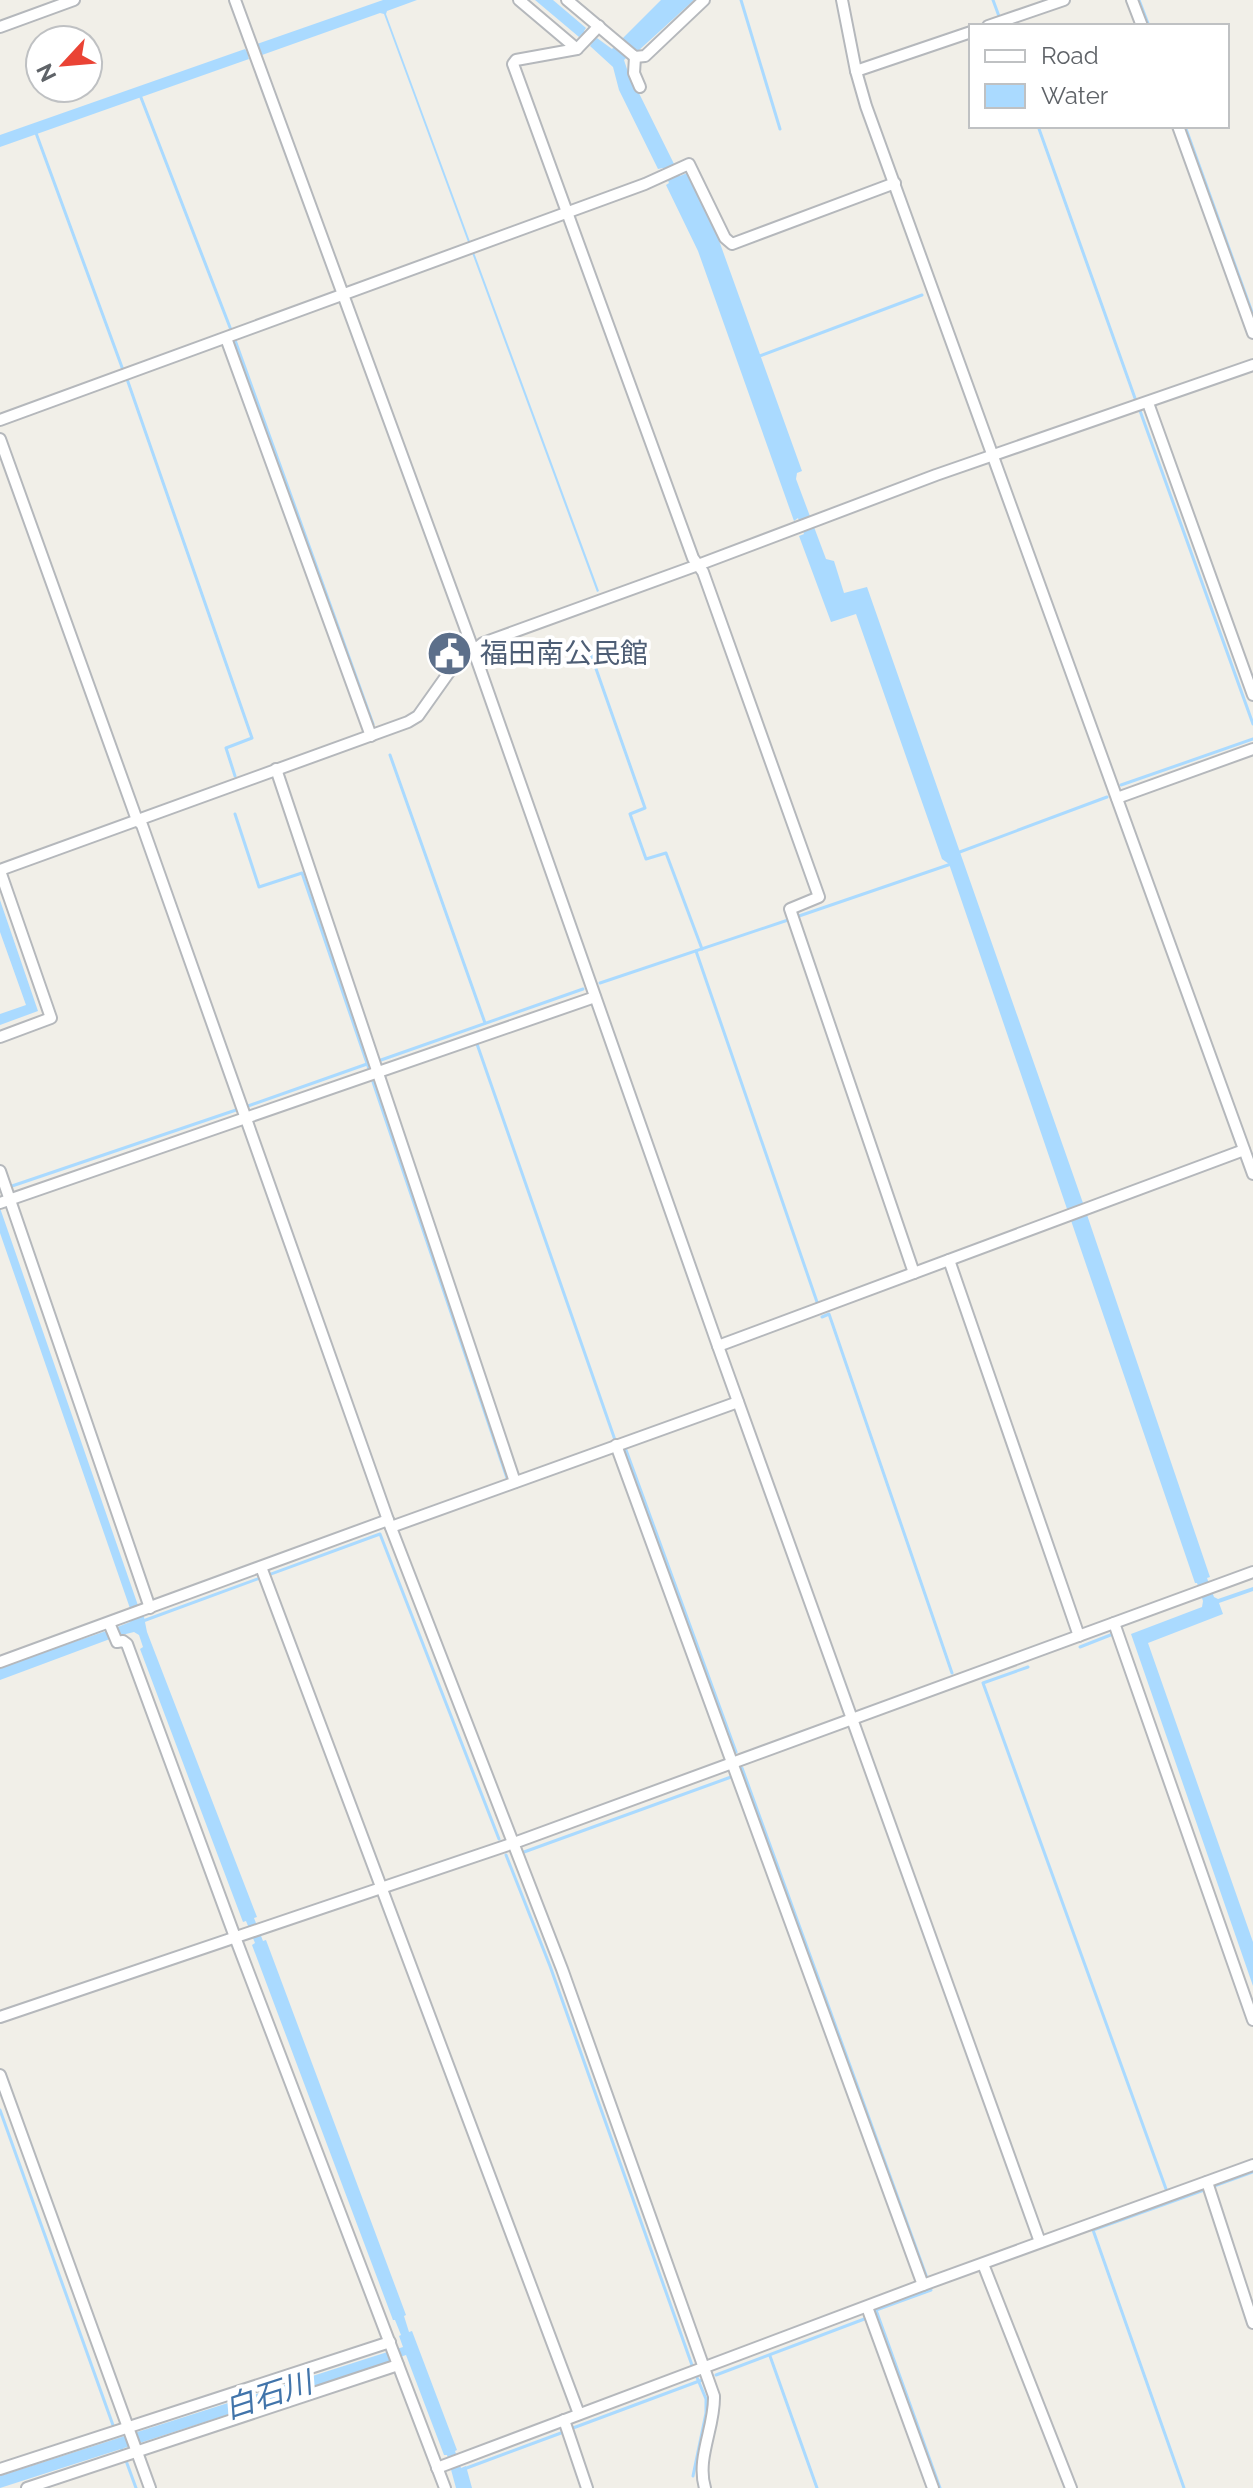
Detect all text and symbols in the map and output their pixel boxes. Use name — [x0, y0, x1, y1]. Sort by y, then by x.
north arrow — [24, 24, 104, 104]
legend — [969, 24, 1229, 128]
text: Road — [1041, 41, 1099, 70]
text: N — [31, 60, 61, 86]
text: Water — [1041, 81, 1109, 110]
public building icon: 福田南公民館 — [425, 629, 473, 677]
place label: 福田南公民館 — [480, 637, 648, 670]
water label: 白石川 — [220, 2364, 319, 2426]

